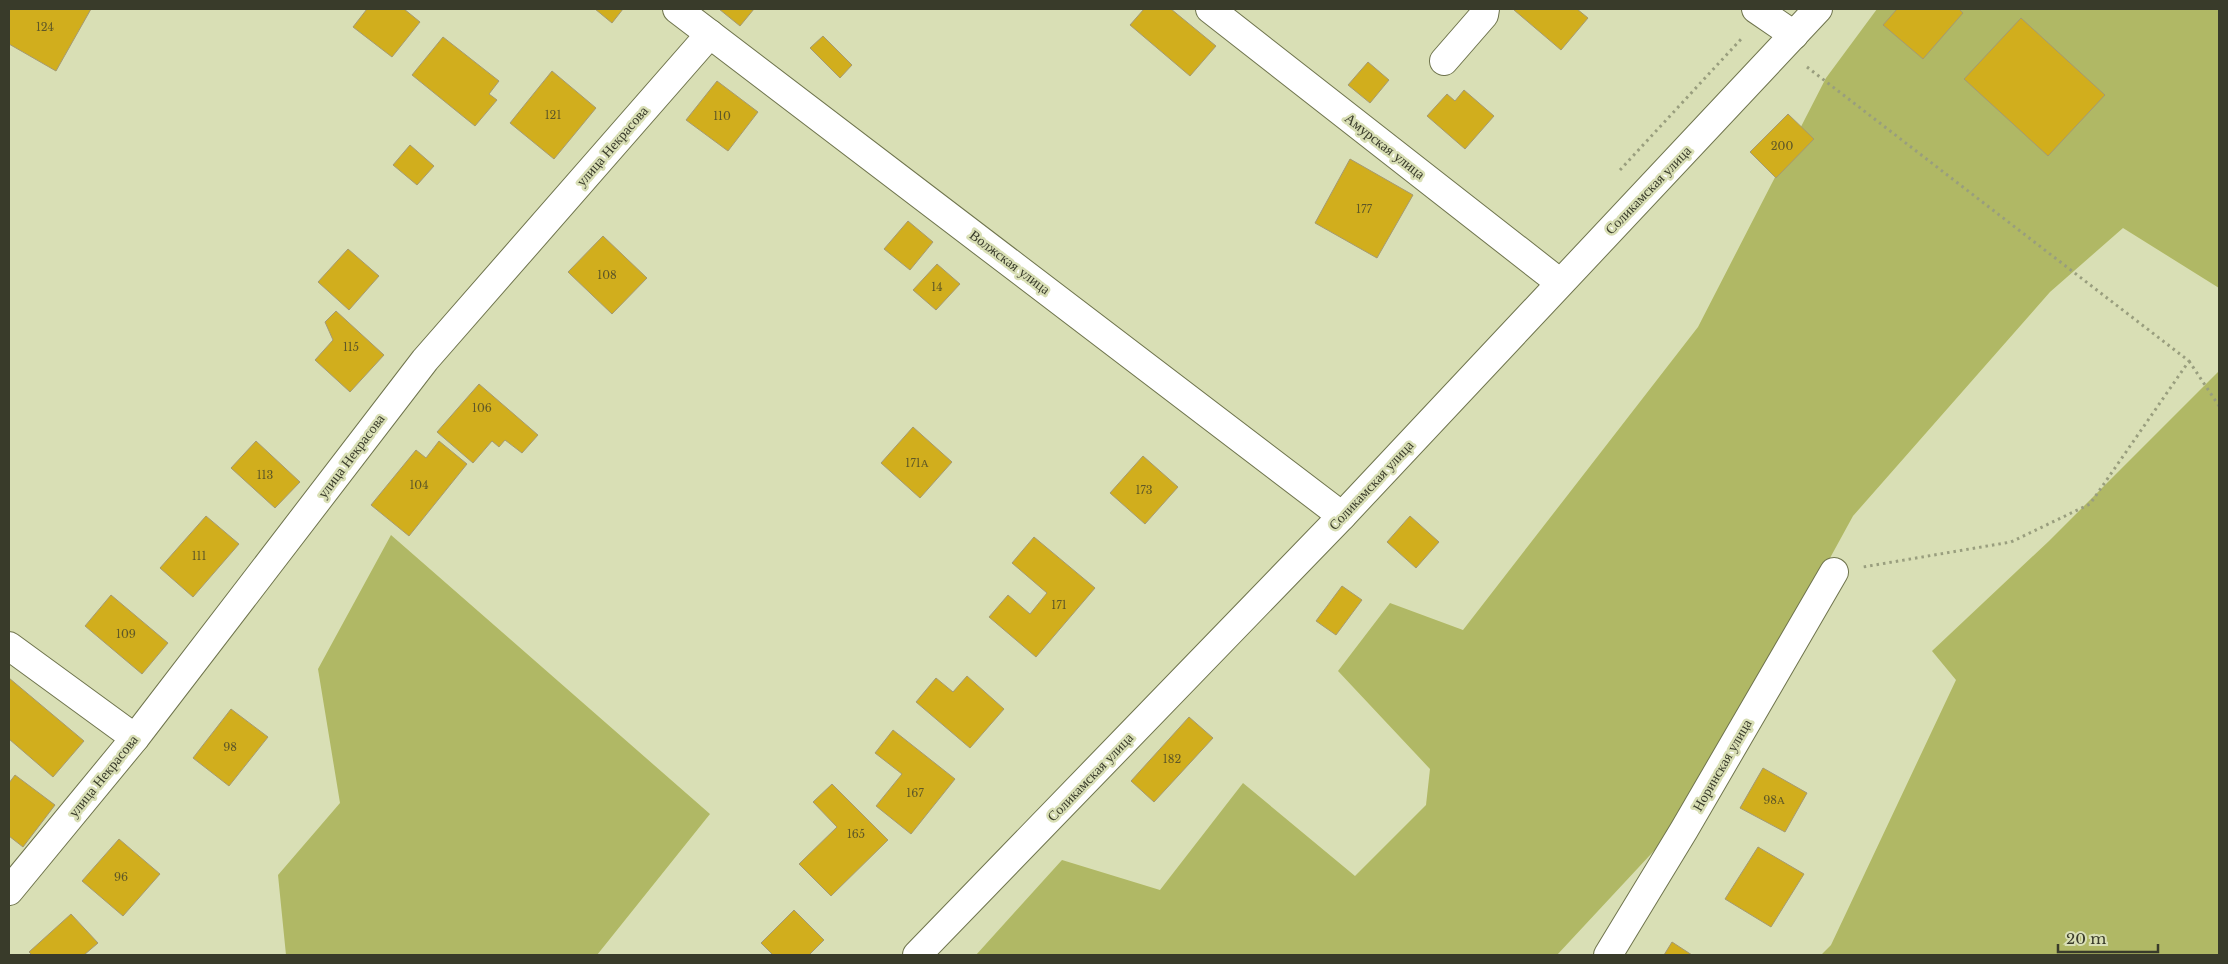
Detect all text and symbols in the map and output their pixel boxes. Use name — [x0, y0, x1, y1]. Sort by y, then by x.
house number: 124 — [36, 20, 54, 34]
street label: улица Некрасова — [572, 101, 652, 190]
house number: 121 — [545, 108, 561, 122]
house number: 110 — [713, 109, 731, 123]
street label: Амурская улица — [1341, 109, 1429, 183]
house number: 200 — [1771, 139, 1793, 153]
street label: Соликамская улица — [1601, 141, 1695, 238]
house number: 177 — [1356, 202, 1372, 216]
street label: Волжская улица — [966, 226, 1055, 299]
house number: 108 — [597, 268, 617, 282]
house number: 14 — [931, 280, 943, 294]
house number: 115 — [343, 340, 359, 354]
house number: 106 — [472, 401, 492, 415]
street label: улица Некрасова — [313, 410, 389, 502]
street label: Соликамская улица — [1325, 436, 1418, 534]
house number: 171А — [905, 456, 929, 470]
house number: 113 — [257, 468, 274, 482]
house number: 104 — [409, 478, 429, 492]
house number: 173 — [1135, 483, 1153, 497]
house number: 111 — [192, 549, 206, 563]
house number: 171 — [1051, 598, 1067, 612]
house number: 109 — [116, 627, 136, 641]
street label: Норинская улица — [1688, 715, 1756, 814]
street label: Соликамская улица — [1043, 728, 1137, 825]
street label: улица Некрасова — [64, 731, 142, 821]
house number: 98 — [223, 740, 237, 754]
house number: 182 — [1163, 752, 1181, 766]
house number: 167 — [906, 786, 924, 800]
house number: 98А — [1763, 793, 1785, 807]
house number: 165 — [847, 827, 865, 841]
house number: 96 — [114, 870, 128, 884]
scale bar — [2058, 922, 2158, 954]
text: 20 m — [2066, 929, 2106, 948]

